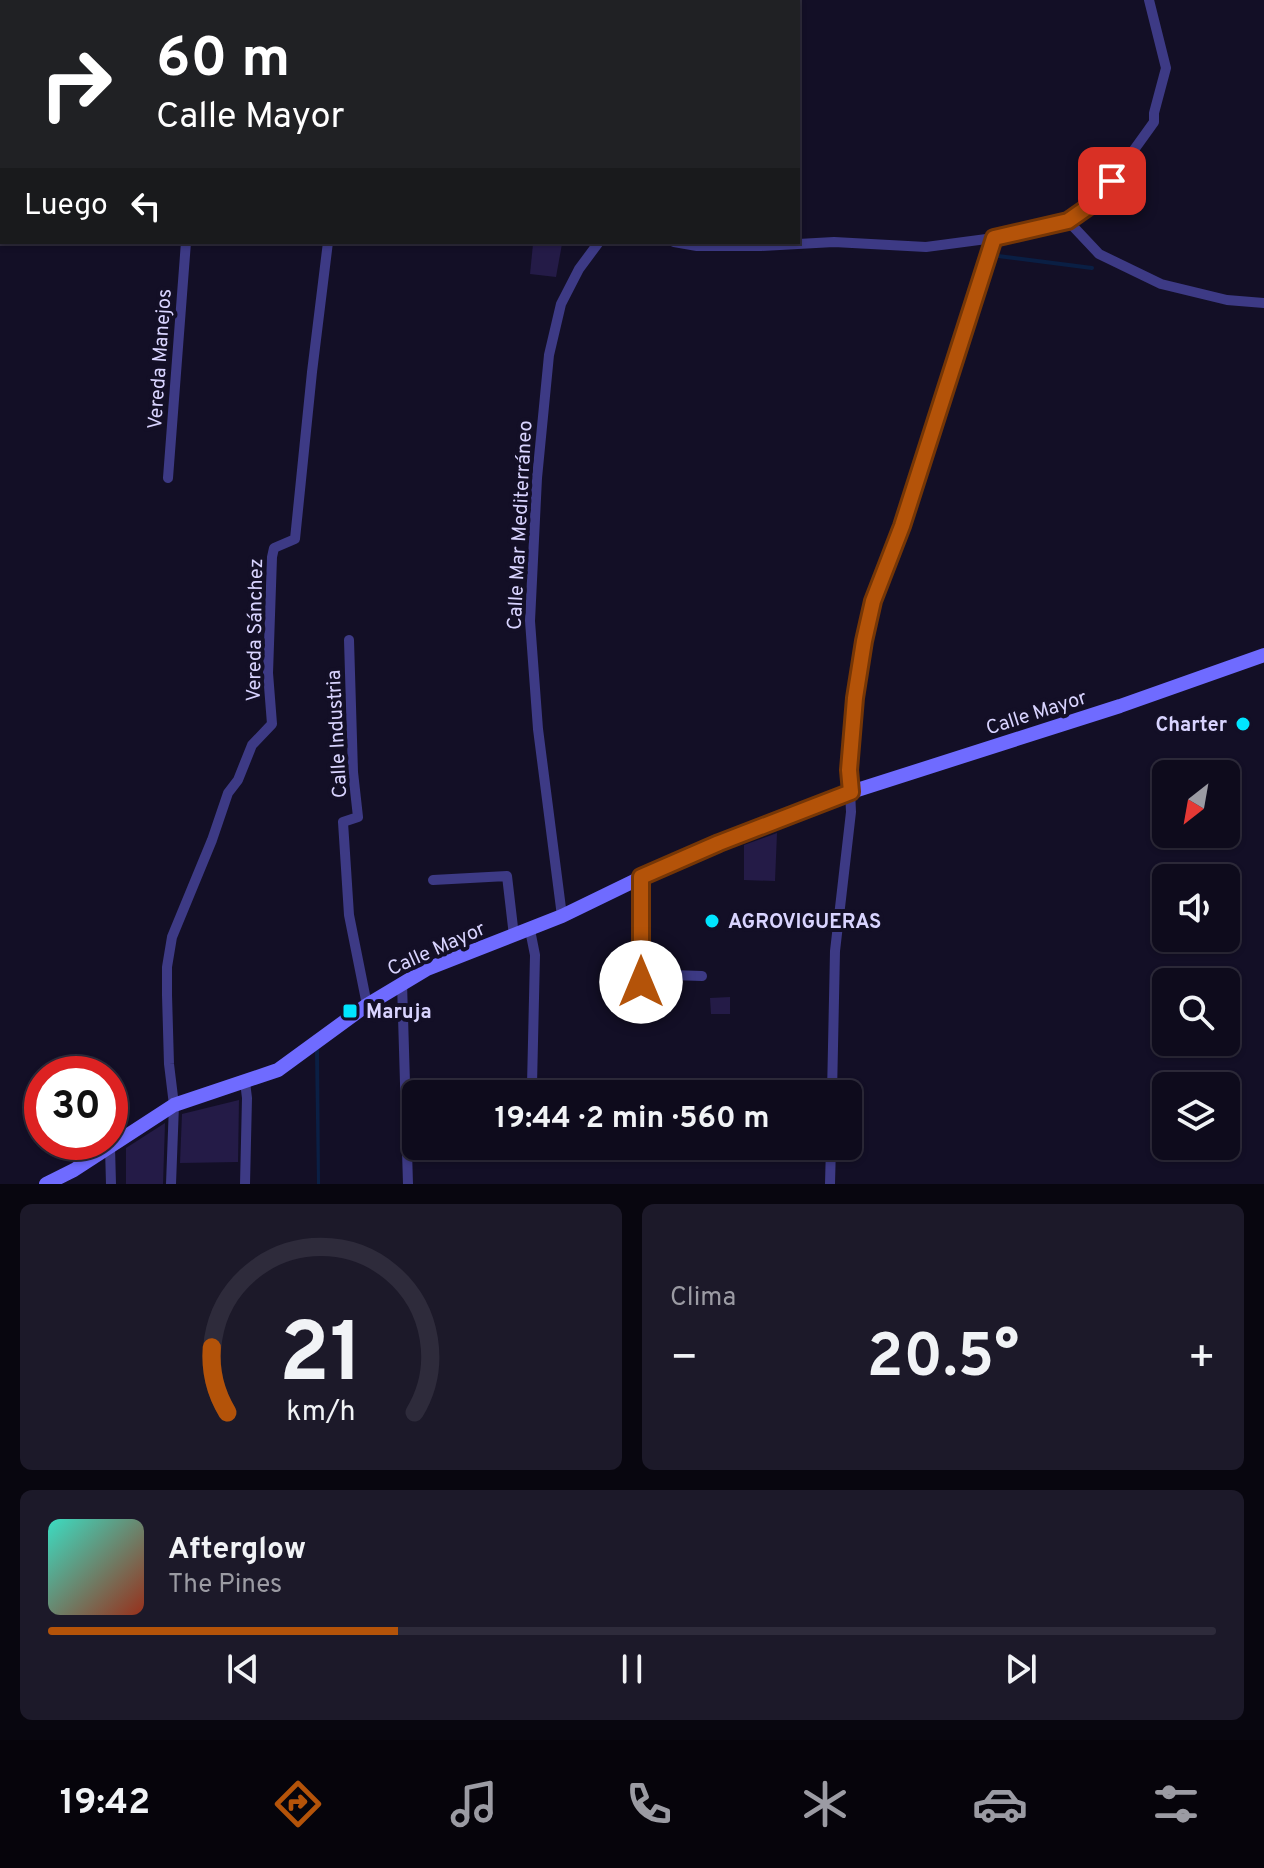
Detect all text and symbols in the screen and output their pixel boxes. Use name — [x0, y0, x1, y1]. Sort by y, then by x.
text: 60 m — [156, 26, 290, 96]
icon: right — [24, 32, 128, 136]
text: Calle Mayor — [156, 95, 344, 141]
pin — [1078, 147, 1146, 215]
icon: arrive — [1090, 159, 1134, 203]
icon: left — [124, 184, 168, 228]
text: Luego — [24, 188, 108, 225]
street label: Vereda Manejos — [143, 288, 179, 430]
street label: Calle Mar Mediterráneo — [503, 420, 539, 631]
street label: Vereda Sánchez — [242, 558, 270, 702]
street label: Calle Industria — [322, 669, 354, 799]
street label: Calle Mayor — [983, 685, 1091, 742]
place label: Charter — [1155, 713, 1228, 739]
marker: Charter — [1234, 715, 1252, 733]
north arrow — [1152, 760, 1240, 848]
map controls — [1152, 760, 1240, 1160]
button: sound — [1152, 864, 1240, 952]
place label: AGROVIGUERAS — [728, 910, 881, 936]
marker: AGROVIGUERAS — [703, 912, 721, 930]
street label: Calle Mayor — [384, 917, 490, 983]
position arrow — [599, 940, 683, 1024]
button: search — [1152, 968, 1240, 1056]
place label: Maruja — [366, 1000, 432, 1026]
marker: Maruja — [341, 1002, 359, 1020]
speed limit sign: 30 — [24, 1056, 128, 1160]
button: layers — [1152, 1072, 1240, 1160]
text: 19:44 · 2 min · 560 m — [495, 1101, 769, 1138]
text: Clima — [670, 1282, 736, 1315]
text: 21 — [279, 1306, 363, 1411]
text: 20.5° — [867, 1322, 1019, 1398]
text: − — [670, 1332, 698, 1388]
text: + — [1188, 1332, 1216, 1388]
text: km/h — [286, 1395, 356, 1431]
text: Afterglow — [168, 1532, 306, 1569]
text: The Pines — [168, 1569, 282, 1602]
icon: previous — [221, 1647, 265, 1691]
icon: pause — [610, 1647, 654, 1691]
icon: next — [999, 1647, 1043, 1691]
icon: directions — [270, 1776, 326, 1832]
icon: music — [446, 1776, 502, 1832]
icon: phone — [621, 1776, 677, 1832]
icon: climate — [797, 1776, 853, 1832]
icon: car — [972, 1776, 1028, 1832]
icon: filters — [1148, 1776, 1204, 1832]
text: 19:42 — [60, 1781, 150, 1827]

